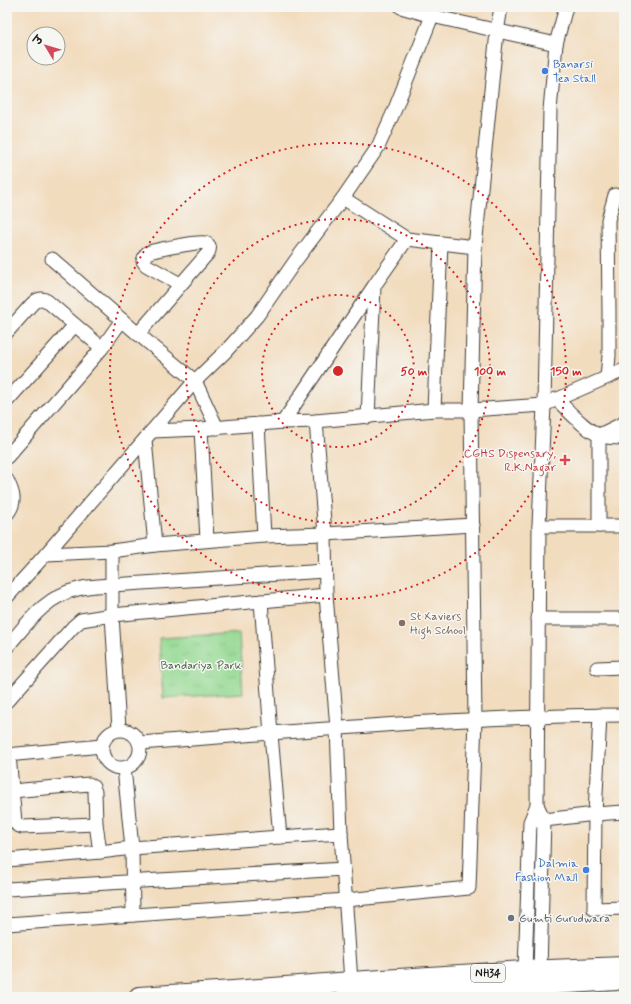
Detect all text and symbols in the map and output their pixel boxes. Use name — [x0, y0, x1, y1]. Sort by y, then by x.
north arrow — [26, 26, 66, 66]
text: उ — [31, 32, 48, 48]
place label: Banarsi Tea Stall — [553, 57, 596, 87]
marker: Banarsi Tea Stall — [540, 66, 550, 76]
centre of rings — [331, 364, 345, 378]
text: 50 m — [401, 364, 428, 380]
text: 100 m — [474, 364, 507, 380]
text: 150 m — [550, 364, 582, 380]
place label: CGHS Dispensary, R.K.Nagar — [464, 446, 556, 477]
marker: CGHS Dispensary, R.K.Nagar — [559, 454, 571, 466]
place label: St Xaviers High School — [410, 609, 466, 640]
marker: St Xaviers High School — [397, 618, 407, 628]
park label: Bandariya Park — [160, 658, 242, 674]
place label: Dalmia Fashion Mall — [515, 856, 579, 886]
marker: Dalmia Fashion Mall — [581, 865, 591, 875]
place label: Gumti Gurudwara — [519, 911, 610, 927]
marker: Gumti Gurudwara — [506, 913, 516, 923]
road number: NH34 — [471, 964, 505, 982]

